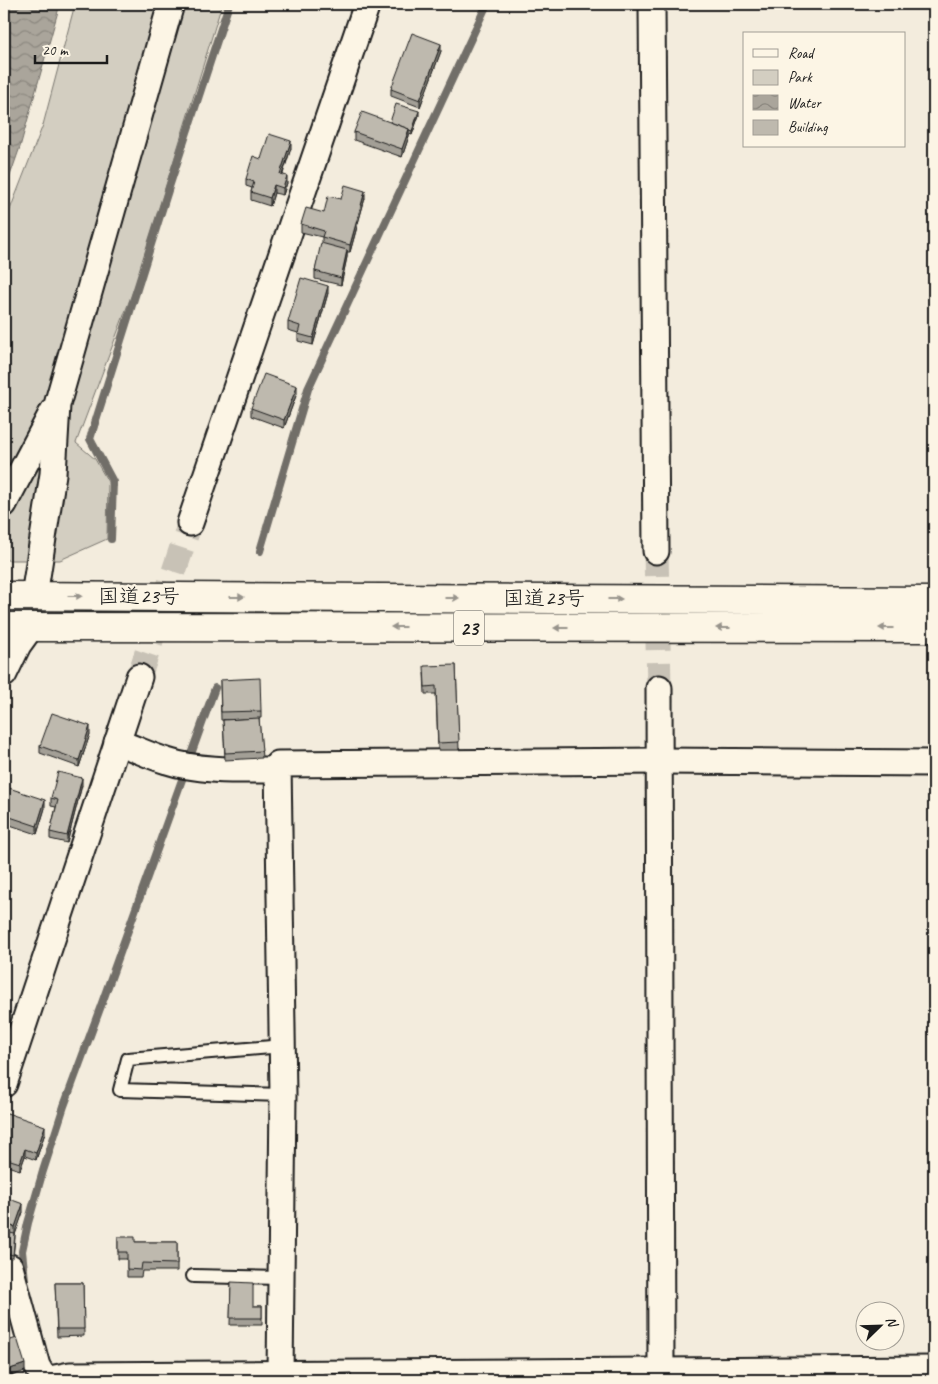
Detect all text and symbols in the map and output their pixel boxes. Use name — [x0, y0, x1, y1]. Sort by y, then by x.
scale bar — [35, 32, 108, 64]
legend — [743, 32, 906, 148]
text: 20 m — [42, 41, 69, 60]
text: Road — [788, 44, 815, 63]
text: Park — [788, 68, 813, 87]
text: Water — [788, 94, 822, 113]
text: Building — [788, 118, 828, 137]
street label: 国道23号 — [98, 583, 180, 609]
street label: 国道23号 — [503, 585, 585, 611]
one-way arrow — [67, 592, 83, 600]
one-way arrow — [230, 593, 246, 601]
one-way arrow — [445, 594, 461, 602]
one-way arrow — [607, 595, 623, 603]
road number: 23 — [454, 610, 484, 646]
one-way arrow — [390, 623, 406, 631]
one-way arrow — [552, 624, 568, 632]
one-way arrow — [715, 624, 731, 632]
one-way arrow — [877, 624, 893, 632]
north arrow — [856, 1302, 906, 1352]
text: N — [882, 1314, 902, 1331]

